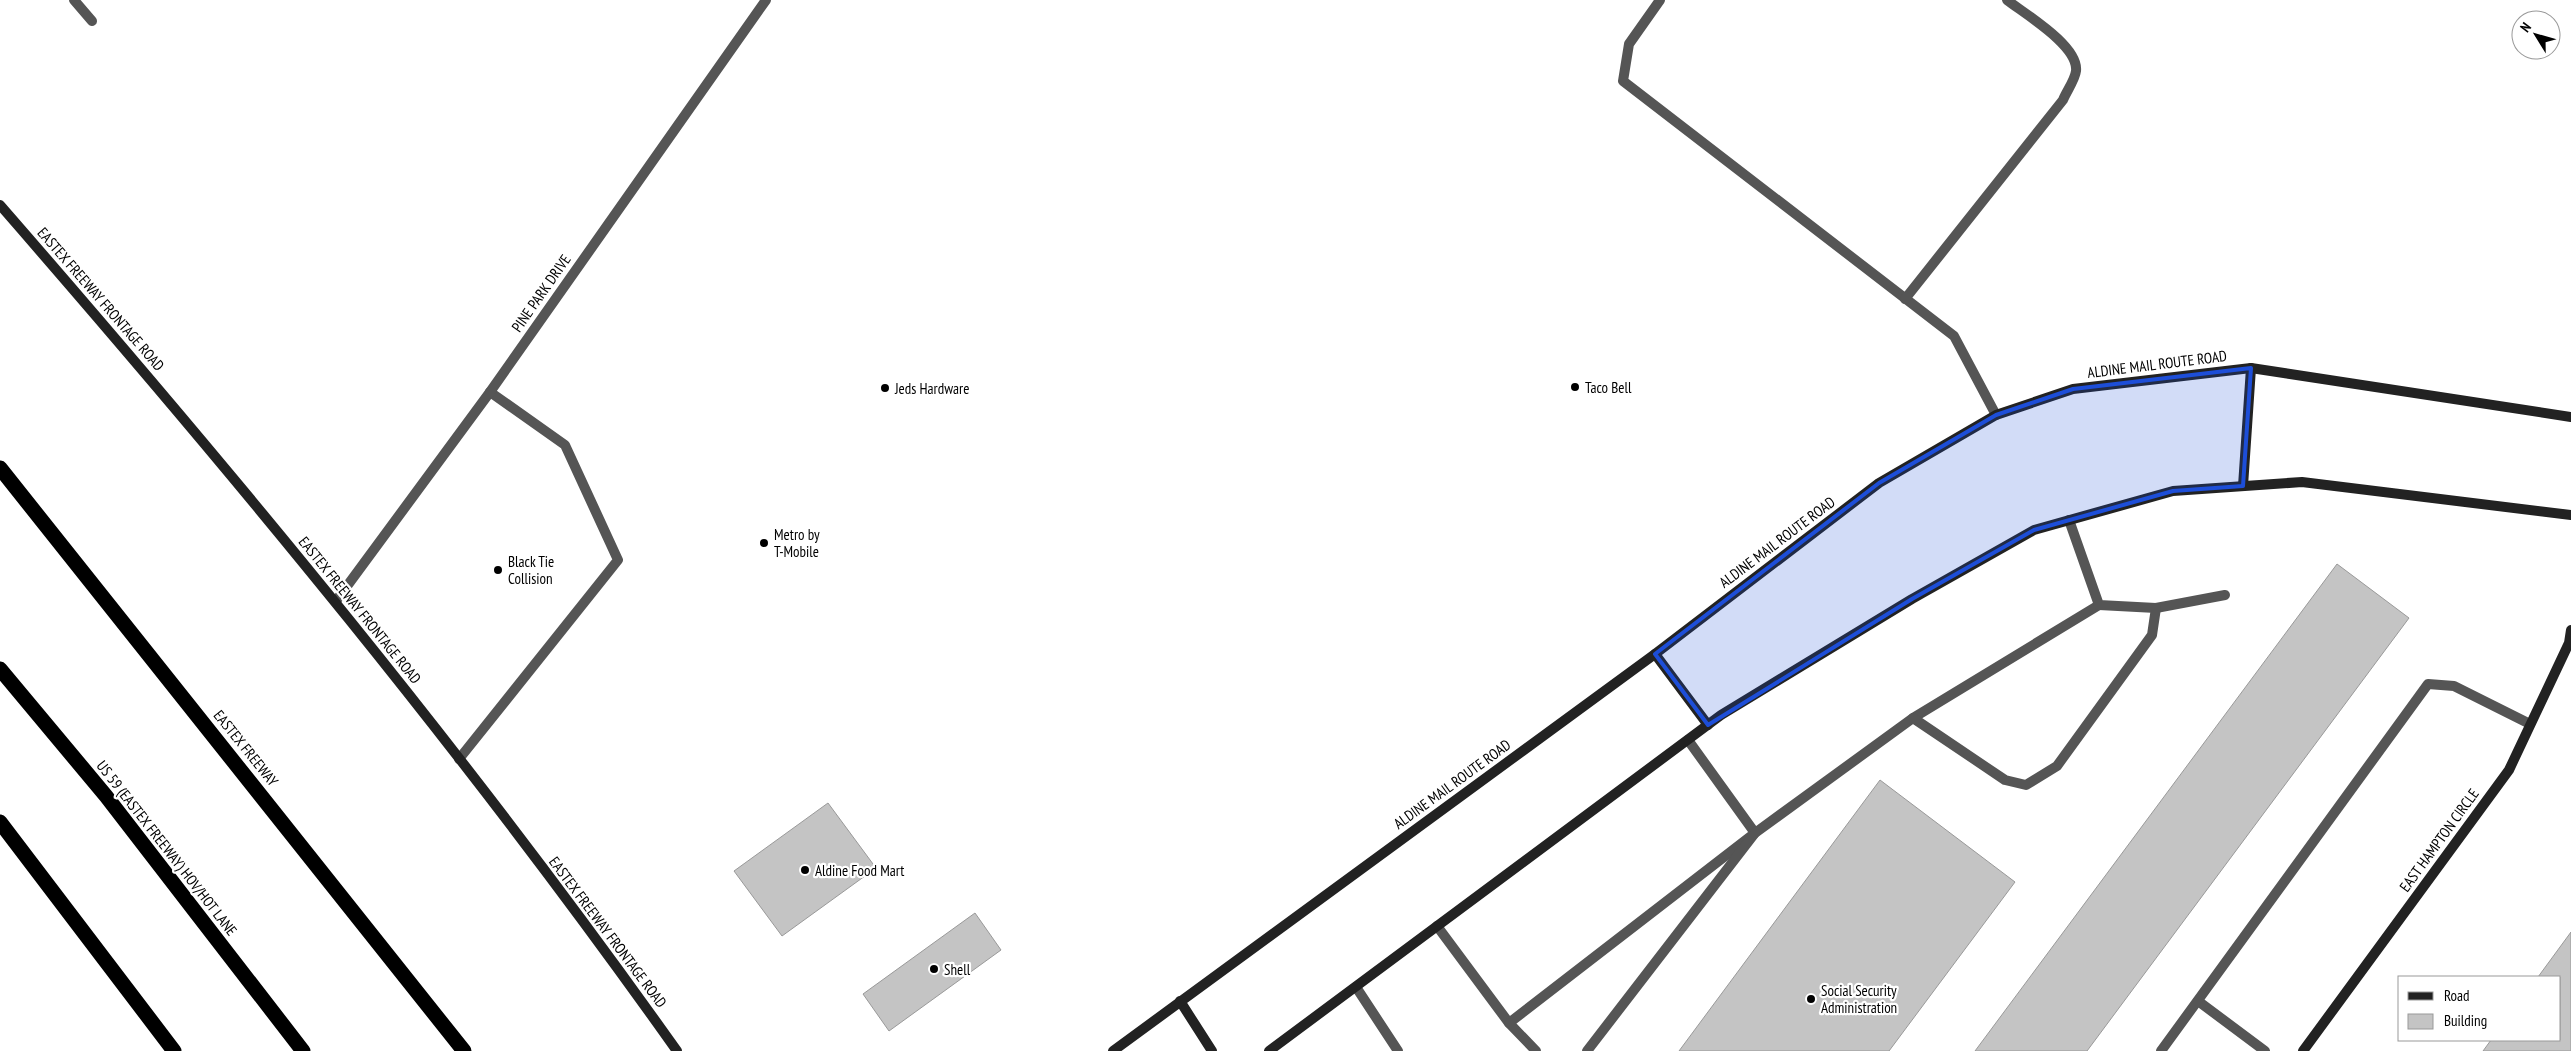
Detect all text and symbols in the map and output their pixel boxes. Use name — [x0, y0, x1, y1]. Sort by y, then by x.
north arrow — [2511, 10, 2561, 60]
text: N — [2516, 19, 2535, 36]
street label: EASTEX FREEWAY FRONTAGE ROAD — [33, 223, 169, 375]
street label: PINE PARK DRIVE — [507, 251, 575, 335]
street label: ALDINE MAIL ROUTE ROAD — [2086, 346, 2228, 382]
place label: Taco Bell — [1585, 378, 1632, 397]
place label: Jeds Hardware — [894, 379, 969, 398]
marker: Taco Bell — [1569, 381, 1581, 393]
marker: Jeds Hardware — [879, 382, 891, 394]
street label: ALDINE MAIL ROUTE ROAD — [1715, 492, 1839, 592]
place label: Metro by T-Mobile — [774, 525, 820, 561]
street label: EASTEX FREEWAY FRONTAGE ROAD — [295, 533, 425, 688]
marker: Metro by T-Mobile — [758, 537, 770, 549]
place label: Black Tie Collision — [508, 552, 554, 588]
marker: Black Tie Collision — [492, 564, 504, 576]
street label: EASTEX FREEWAY — [210, 706, 283, 790]
street label: ALDINE MAIL ROUTE ROAD — [1390, 735, 1514, 833]
street label: US 59 (EASTEX FREEWAY) HOV/HOT LANE — [93, 757, 241, 939]
street label: EAST HAMPTON CIRCLE — [2395, 785, 2483, 895]
street label: EASTEX FREEWAY FRONTAGE ROAD — [545, 853, 671, 1011]
place label: Aldine Food Mart — [815, 861, 904, 880]
marker: Aldine Food Mart — [799, 864, 811, 876]
place label: Shell — [944, 960, 971, 979]
marker: Shell — [928, 963, 940, 975]
legend — [2398, 976, 2561, 1041]
place label: Social Security Administration — [1821, 981, 1897, 1017]
text: Road — [2444, 986, 2470, 1005]
marker: Social Security Administration — [1805, 993, 1817, 1005]
text: Building — [2444, 1011, 2487, 1030]

